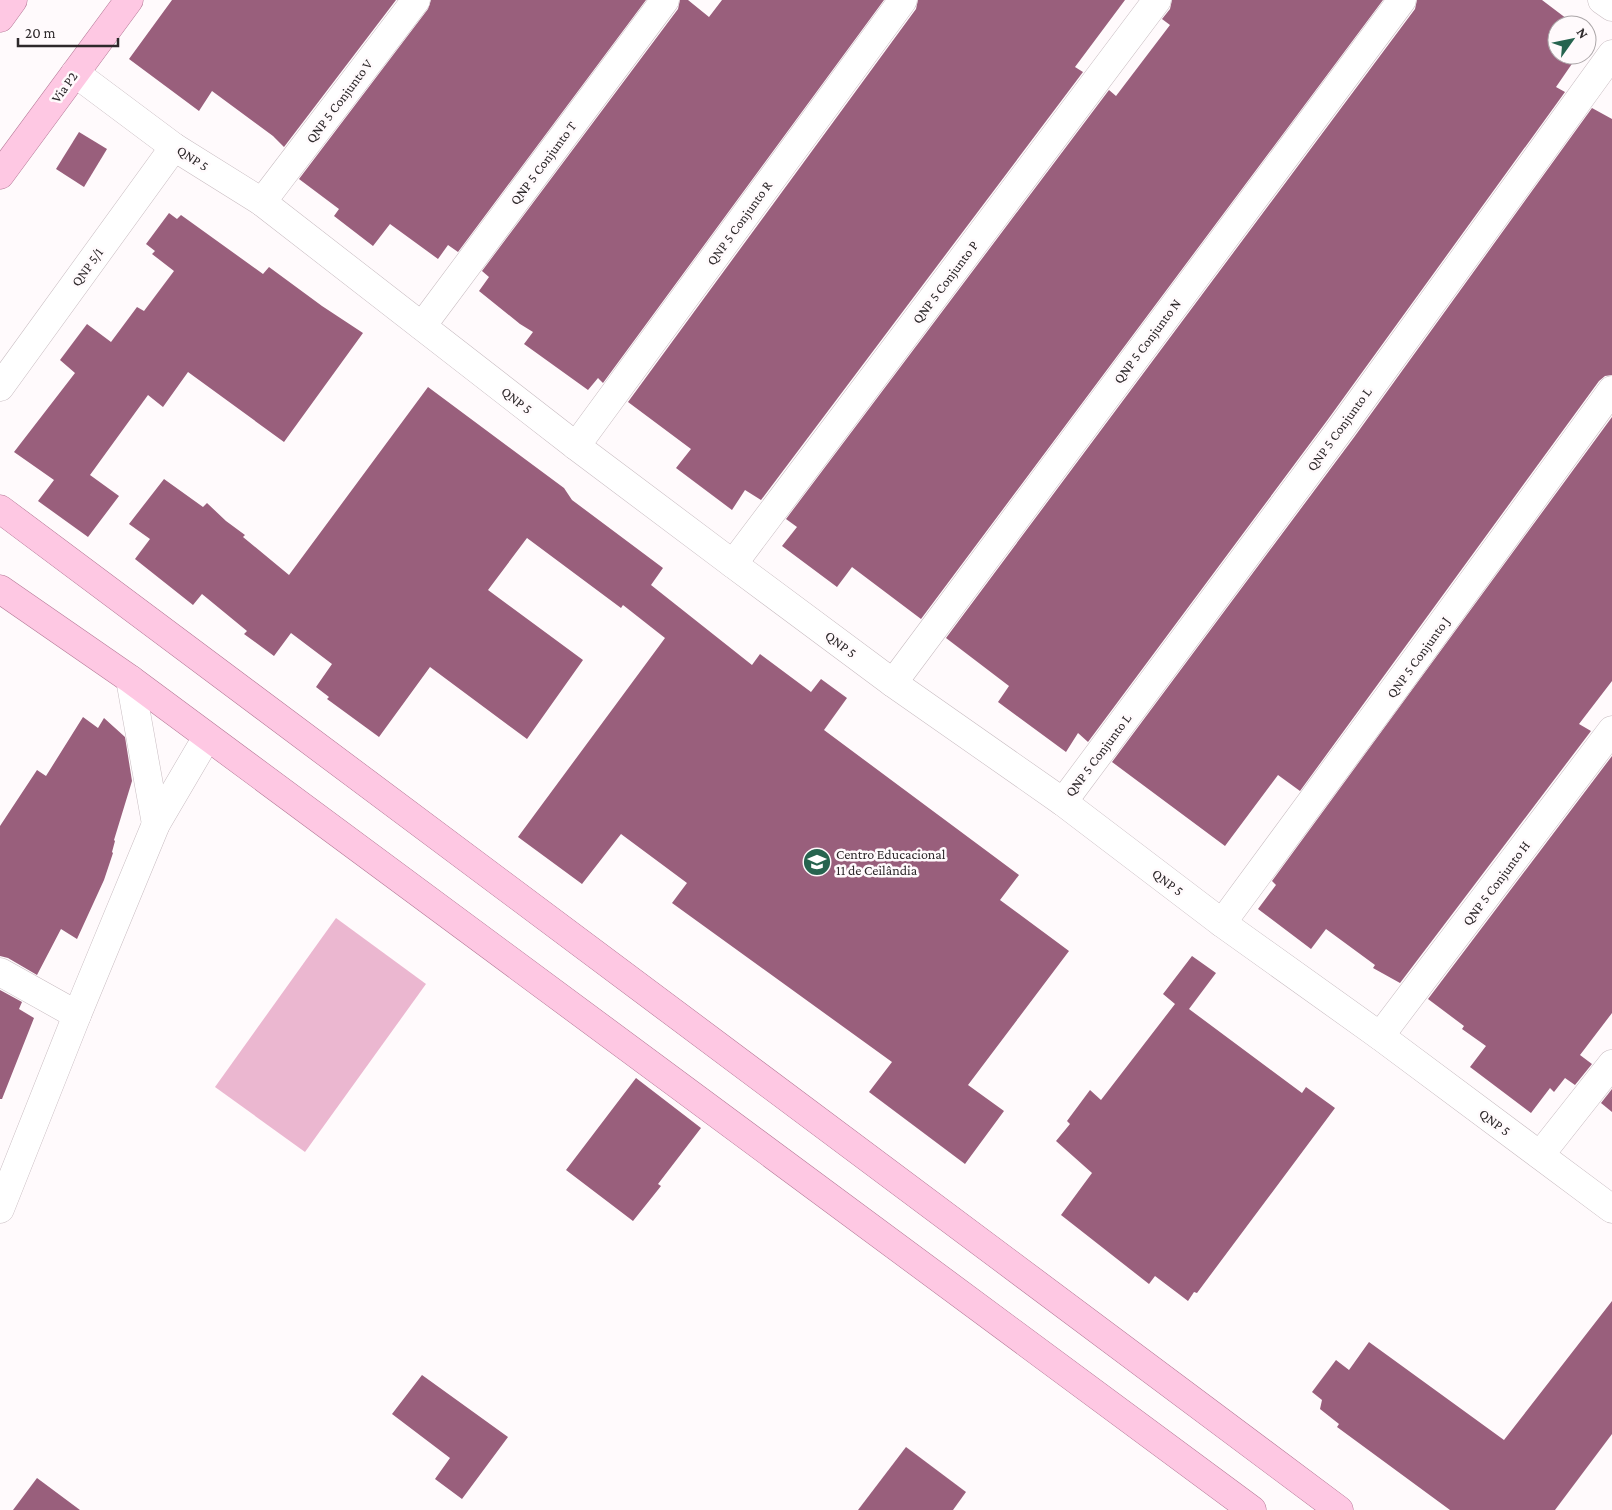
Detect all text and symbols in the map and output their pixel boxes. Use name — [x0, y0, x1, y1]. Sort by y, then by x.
scale bar — [18, 15, 118, 47]
north arrow — [1547, 15, 1597, 65]
text: 20 m — [25, 25, 56, 41]
text: N — [1574, 25, 1592, 42]
street label: QNP 5 Conjunto V — [302, 56, 376, 147]
street label: Via P2 — [47, 68, 81, 106]
street label: QNP 5 Conjunto T — [506, 118, 581, 208]
street label: QNP 5 — [174, 142, 212, 174]
street label: QNP 5 Conjunto R — [703, 177, 776, 269]
street label: QNP 5 Conjunto P — [909, 237, 982, 327]
street label: QNP 5/1 — [68, 244, 106, 289]
street label: QNP 5 Conjunto N — [1110, 296, 1185, 387]
street label: QNP 5 — [498, 383, 536, 417]
street label: QNP 5 Conjunto L — [1303, 384, 1376, 475]
street label: QNP 5 Conjunto J — [1383, 613, 1454, 701]
street label: QNP 5 — [822, 627, 860, 661]
street label: QNP 5 Conjunto L — [1062, 710, 1135, 800]
street label: QNP 5 Conjunto H — [1459, 838, 1534, 929]
place label: Centro Educacional 11 de Ceilândia — [836, 846, 946, 878]
school or university icon: Centro Educacional 11 de Ceilândia — [802, 847, 832, 877]
street label: QNP 5 — [1149, 865, 1187, 899]
street label: QNP 5 — [1476, 1105, 1514, 1139]

